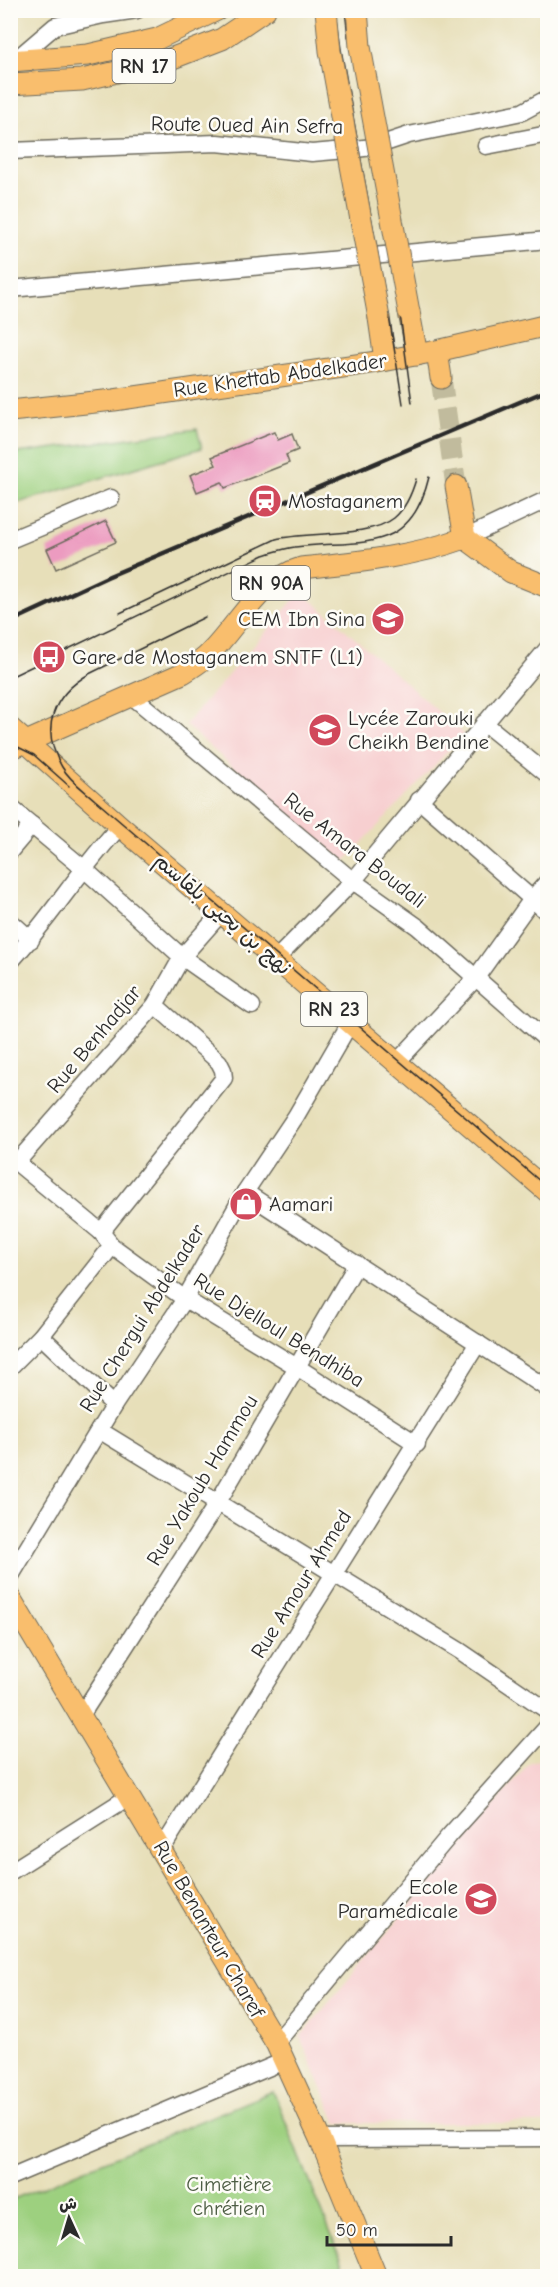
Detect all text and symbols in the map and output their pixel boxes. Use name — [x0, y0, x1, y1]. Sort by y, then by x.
road number: RN 17 — [112, 49, 176, 83]
street label: Route Oued Ain Sefra — [151, 111, 343, 139]
street label: Rue Khettab Abdelkader — [172, 348, 389, 402]
station icon: Mostaganem — [247, 483, 283, 519]
place label: Mostaganem — [288, 489, 403, 513]
road number: RN 90A — [232, 566, 310, 600]
school or university icon: CEM Ibn Sina — [370, 601, 406, 637]
place label: CEM Ibn Sina — [238, 607, 365, 631]
bus stop icon: Gare de Mostaganem SNTF (L1) — [31, 639, 67, 675]
place label: Gare de Mostaganem SNTF (L1) — [72, 645, 363, 669]
place label: Lycée Zarouki Cheikh Bendine — [348, 706, 489, 754]
school or university icon: Lycée Zarouki Cheikh Bendine — [307, 712, 343, 748]
street label: Rue Amara Boudali — [279, 787, 431, 913]
street label: نهج بن يحيى بلقاسم — [147, 848, 296, 983]
street label: Rue Benhadjar — [42, 980, 146, 1098]
road number: RN 23 — [301, 992, 367, 1026]
shop icon: Aamari — [228, 1186, 264, 1222]
place label: Aamari — [269, 1192, 333, 1216]
street label: Rue Chergui Abdelkader — [74, 1219, 210, 1416]
street label: Rue Djelloul Bendhiba — [189, 1268, 369, 1392]
street label: Rue Yakoub Hammou — [141, 1390, 263, 1570]
street label: Rue Amour Ahmed — [246, 1506, 356, 1662]
street label: Rue Benanteur Charef — [149, 1837, 270, 2022]
place label: Ecole Paramédicale — [338, 1875, 458, 1923]
school or university icon: Ecole Paramédicale — [463, 1881, 499, 1917]
park label: Cimetière chrétien — [186, 2172, 272, 2220]
north arrow — [39, 2188, 99, 2248]
text: ش — [59, 2194, 77, 2214]
scale bar — [327, 2209, 452, 2247]
text: 50 m — [336, 2220, 378, 2241]

